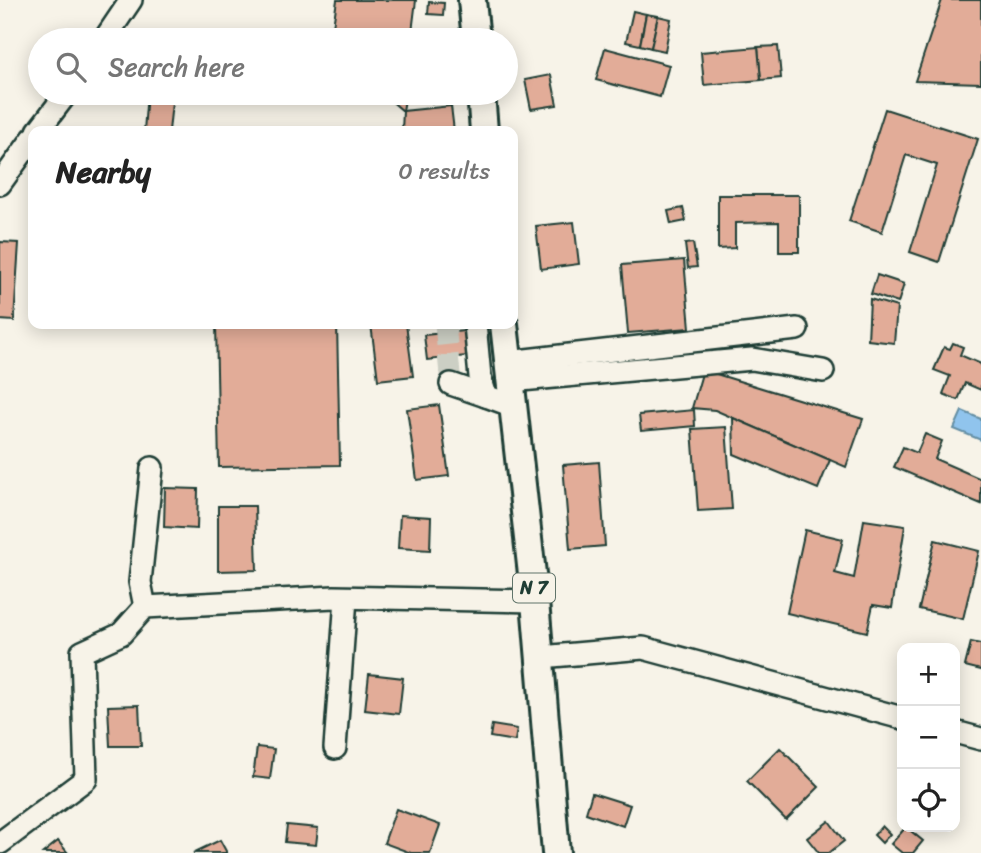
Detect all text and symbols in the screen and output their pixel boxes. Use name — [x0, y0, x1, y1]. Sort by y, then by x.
search box — [28, 28, 518, 105]
text: Search here — [108, 44, 245, 90]
icon: search — [52, 48, 90, 86]
text: Nearby — [56, 145, 151, 199]
text: 0 results — [398, 151, 490, 192]
road number: N 7 — [513, 574, 555, 602]
map controls — [897, 643, 960, 832]
button: + — [897, 643, 960, 706]
button: − — [897, 706, 960, 769]
button: locate — [897, 769, 960, 832]

